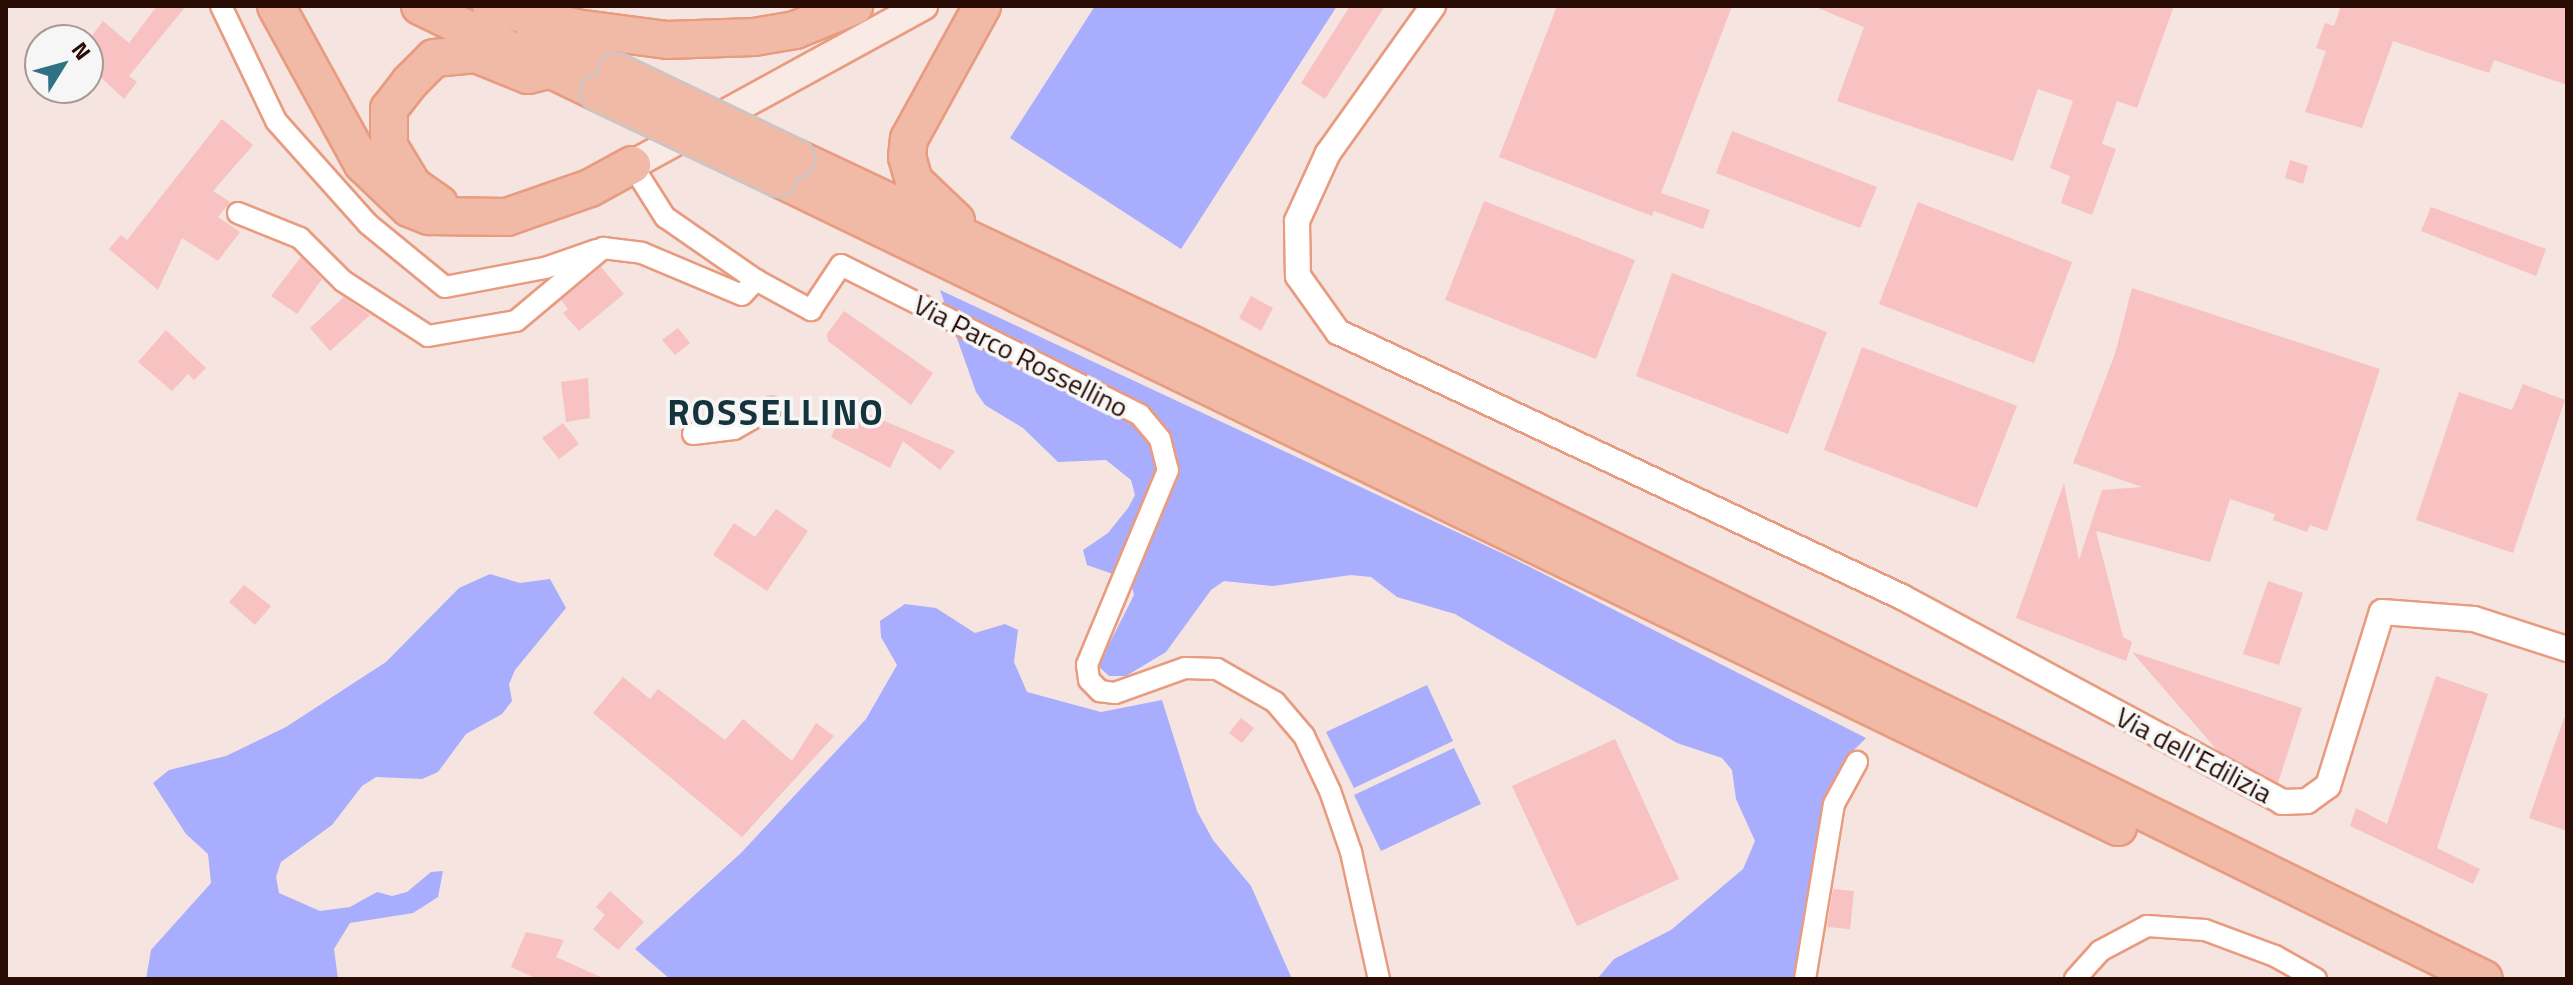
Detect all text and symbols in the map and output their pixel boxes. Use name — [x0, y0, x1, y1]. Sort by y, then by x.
north arrow — [24, 24, 104, 104]
text: N — [63, 34, 100, 67]
street label: Via Parco Rossellino — [908, 287, 1134, 425]
district label: ROSSELLINO — [667, 390, 885, 434]
street label: Via dell'Edilizia — [2110, 700, 2278, 810]

